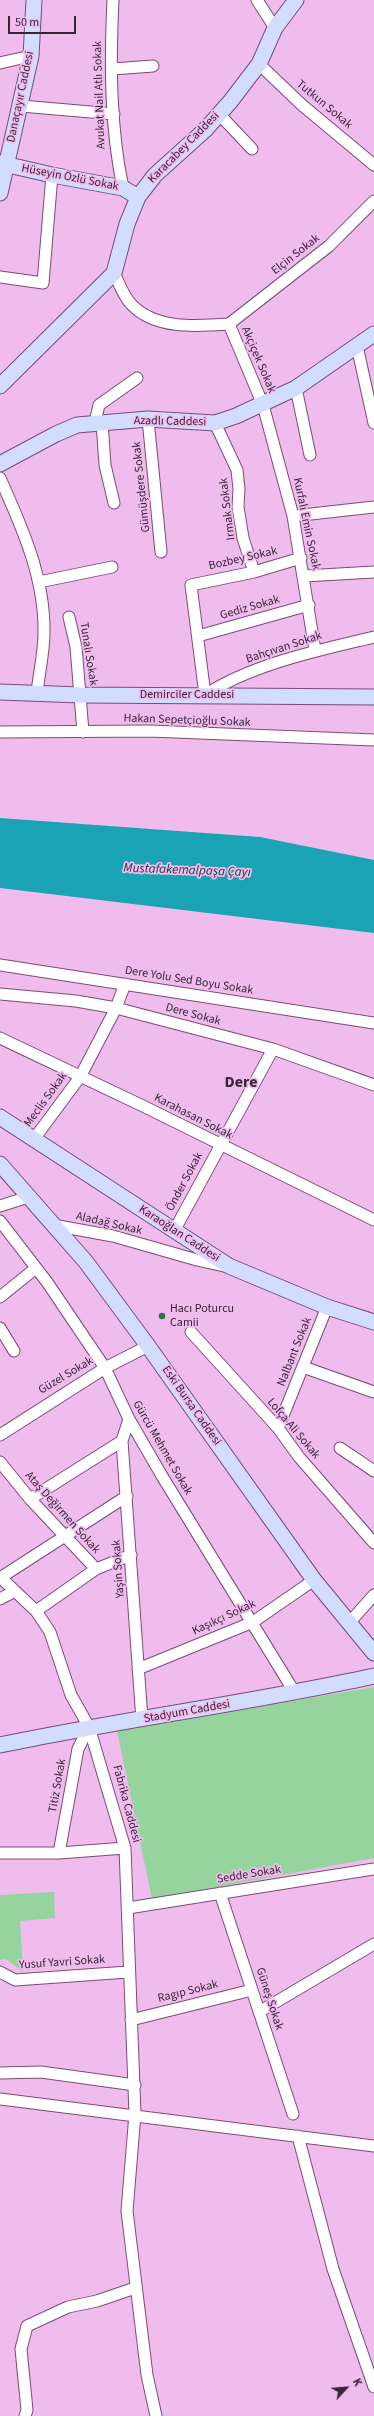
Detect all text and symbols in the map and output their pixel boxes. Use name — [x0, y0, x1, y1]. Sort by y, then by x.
scale bar — [10, 8, 78, 34]
text: 50 m — [15, 14, 39, 31]
street label: Avukat Nail Atlı Sokak — [91, 41, 109, 149]
street label: Danaçayır Caddesi — [4, 50, 38, 144]
street label: Tutkun Sokak — [293, 77, 355, 133]
street label: Karacabey Caddesi — [145, 109, 223, 187]
street label: Hüseyin Özlü Sokak — [20, 162, 120, 194]
street label: Elçin Sokak — [269, 232, 323, 278]
street label: Akçiçek Sokak — [238, 325, 278, 395]
street label: Azadlı Caddesi — [134, 414, 206, 430]
street label: Gümüşdere Sokak — [130, 441, 154, 533]
street label: Kurfalı Emin Sokak — [289, 476, 323, 572]
street label: Irmak Sokak — [217, 477, 239, 541]
street label: Bozbey Sokak — [207, 544, 279, 574]
street label: Gediz Sokak — [219, 593, 281, 623]
street label: Tunalı Sokak — [76, 621, 100, 687]
street label: Bahçıvan Sokak — [244, 629, 324, 667]
street label: Demirciler Caddesi — [140, 688, 234, 702]
street label: Hakan Sepetçioğlu Sokak — [123, 712, 251, 730]
water label: Mustafakemalpaşa Çayı — [123, 861, 251, 881]
street label: Dere Yolu Sed Boyu Sokak — [124, 964, 254, 998]
street label: Dere Sokak — [164, 1001, 222, 1029]
street label: Meclis Sokak — [21, 1070, 71, 1130]
district label: Dere — [225, 1073, 257, 1093]
street label: Karahasan Sokak — [151, 1091, 235, 1143]
street label: Önder Sokak — [164, 1150, 206, 1214]
street label: Karaoğlan Caddesi — [136, 1202, 222, 1266]
street label: Aladağ Sokak — [74, 1209, 144, 1239]
place label: Hacı Poturcu Camii — [170, 1302, 234, 1330]
marker: Hacı Poturcu Camii — [157, 1311, 167, 1321]
street label: Nalbant Sokak — [275, 1315, 315, 1389]
street label: Güzel Sokak — [36, 1354, 96, 1398]
street label: Eski Bursa Caddesi — [158, 1363, 224, 1449]
street label: Lofça Ali Sokak — [263, 1396, 323, 1462]
street label: Gürcü Mehmet Sokak — [129, 1398, 195, 1498]
street label: Ataş Değirmen Sokak — [21, 1469, 103, 1557]
street label: Yaşin Sokak — [110, 1539, 128, 1599]
street label: Kaşıkçı Sokak — [190, 1597, 258, 1639]
street label: Stadyum Caddesi — [143, 1697, 231, 1727]
street label: Titiz Sokak — [46, 1758, 70, 1814]
street label: Fabrika Caddesi — [109, 1764, 143, 1844]
street label: Sedde Sokak — [216, 1863, 282, 1887]
street label: Yusuf Yavri Sokak — [19, 1953, 105, 1973]
street label: Güneş Sokak — [252, 1966, 286, 2032]
street label: Ragıp Sokak — [156, 1978, 220, 2006]
north arrow — [326, 2368, 366, 2408]
text: K — [349, 2376, 365, 2389]

